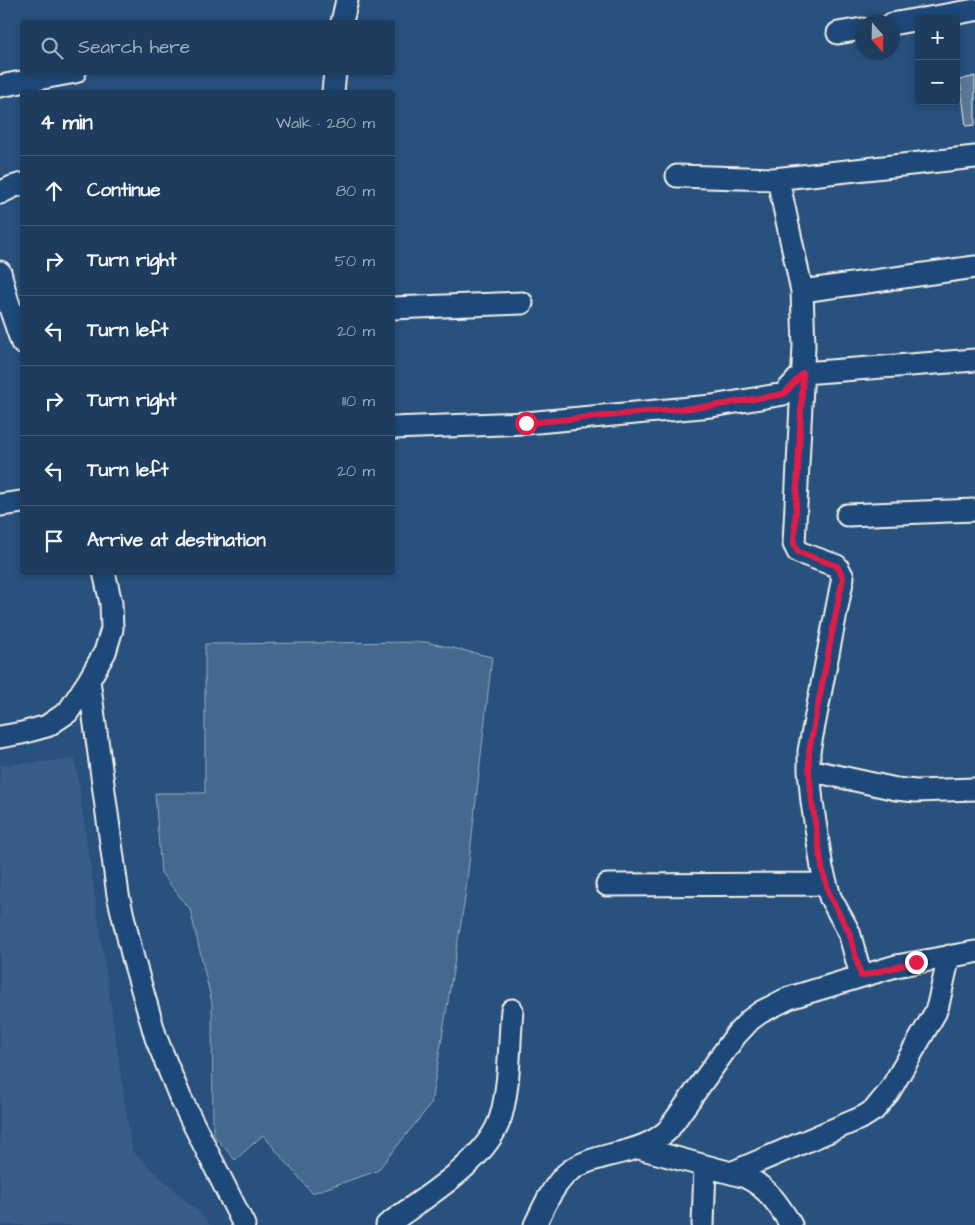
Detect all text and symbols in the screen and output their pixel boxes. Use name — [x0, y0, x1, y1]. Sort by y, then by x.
north arrow — [855, 15, 900, 60]
map controls — [915, 15, 960, 105]
button: + — [915, 15, 960, 60]
search box — [20, 20, 395, 75]
icon: search — [38, 34, 66, 62]
text: Search here — [78, 34, 190, 61]
button: − — [915, 60, 960, 105]
text: 4 min — [40, 108, 93, 137]
text: Walk · 280 m — [276, 112, 375, 134]
icon: ahead — [40, 177, 68, 205]
text: Continue — [87, 177, 161, 204]
text: 80 m — [336, 180, 375, 202]
icon: right — [40, 247, 68, 275]
text: Turn right — [87, 247, 176, 274]
text: 50 m — [335, 250, 375, 272]
icon: left — [40, 317, 68, 345]
text: Turn left — [87, 317, 168, 344]
text: 20 m — [337, 320, 375, 342]
icon: right — [40, 387, 68, 415]
text: Turn right — [87, 387, 176, 414]
text: 110 m — [342, 390, 375, 412]
route start — [515, 412, 538, 435]
icon: left — [40, 457, 68, 485]
text: Turn left — [87, 457, 168, 484]
text: 20 m — [337, 460, 375, 482]
icon: arrive — [40, 527, 68, 555]
text: Arrive at destination — [87, 527, 266, 554]
route end — [905, 951, 928, 974]

